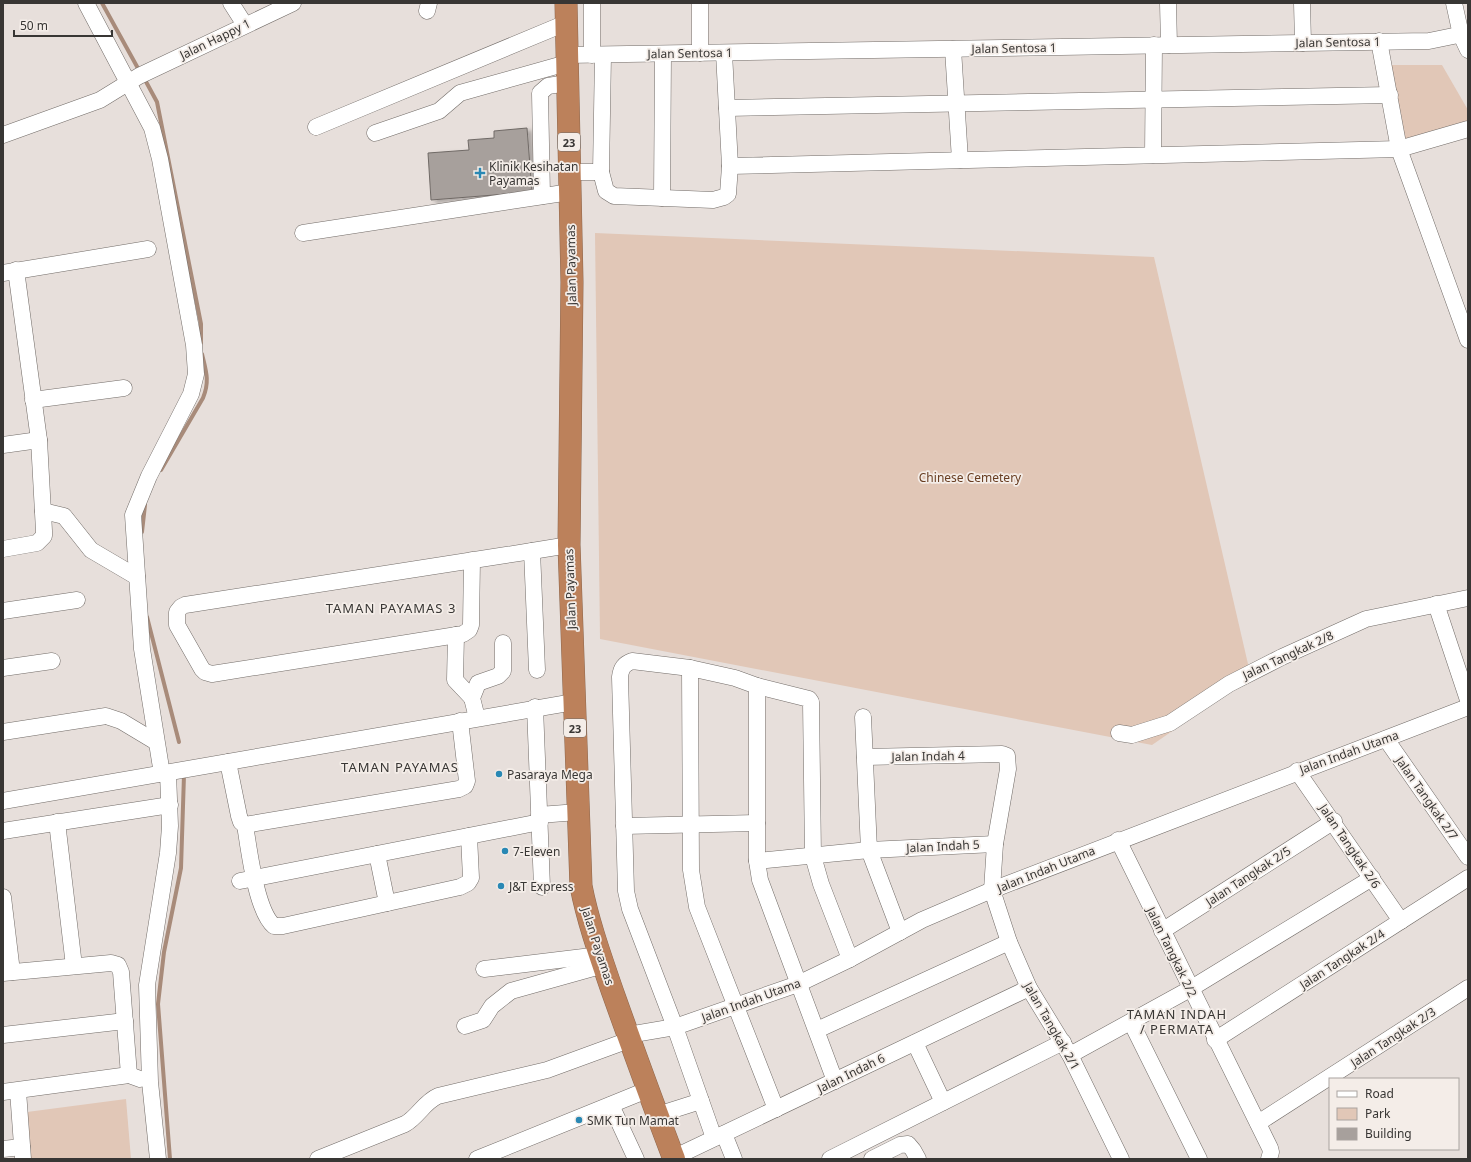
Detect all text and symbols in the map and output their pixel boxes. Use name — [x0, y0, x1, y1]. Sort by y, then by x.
scale bar — [14, 12, 112, 38]
street label: Jalan Happy 1 — [176, 15, 253, 64]
text: 50 m — [20, 17, 48, 34]
street label: Jalan Sentosa 1 — [1294, 33, 1381, 51]
street label: Jalan Sentosa 1 — [970, 39, 1057, 57]
street label: Jalan Sentosa 1 — [646, 44, 733, 62]
road number: 23 — [558, 133, 580, 151]
place label: Klinik Kesihatan Payamas — [489, 158, 578, 189]
marker: Klinik Kesihatan Payamas — [474, 167, 486, 179]
street label: Jalan Payamas — [562, 224, 580, 307]
park label: Chinese Cemetery — [919, 469, 1022, 486]
street label: Jalan Payamas — [560, 548, 580, 631]
district label: TAMAN PAYAMAS 3 — [326, 599, 456, 617]
street label: Jalan Tangkak 2/8 — [1239, 626, 1336, 684]
road number: 23 — [564, 719, 586, 737]
street label: Jalan Indah Utama — [1296, 726, 1401, 778]
street label: Jalan Indah 4 — [890, 747, 965, 765]
street label: Jalan Tangkak 2/7 — [1391, 752, 1462, 843]
district label: TAMAN PAYAMAS — [341, 758, 459, 776]
place label: Pasaraya Mega — [507, 766, 593, 783]
marker: Pasaraya Mega — [494, 769, 504, 779]
street label: Jalan Tangkak 2/6 — [1315, 800, 1385, 892]
street label: Jalan Indah 5 — [905, 836, 980, 856]
street label: Jalan Indah Utama — [994, 842, 1098, 897]
street label: Jalan Tangkak 2/5 — [1201, 842, 1294, 910]
place label: 7-Eleven — [513, 843, 560, 860]
marker: 7-Eleven — [500, 846, 510, 856]
place label: J&T Express — [508, 878, 574, 895]
marker: J&T Express — [496, 881, 506, 891]
street label: Jalan Tangkak 2/2 — [1142, 903, 1201, 1000]
street label: Jalan Payamas — [577, 904, 619, 987]
street label: Jalan Tangkak 2/4 — [1295, 925, 1388, 993]
street label: Jalan Indah Utama — [698, 974, 803, 1026]
street label: Jalan Tangkak 2/1 — [1020, 978, 1084, 1073]
street label: Jalan Tangkak 2/3 — [1346, 1003, 1439, 1071]
district label: TAMAN INDAH / PERMATA — [1127, 1005, 1227, 1038]
street label: Jalan Indah 6 — [813, 1049, 888, 1097]
legend — [1329, 1078, 1459, 1150]
text: Road — [1365, 1085, 1394, 1102]
text: Park — [1365, 1105, 1391, 1122]
place label: SMK Tun Mamat — [587, 1112, 680, 1129]
marker: SMK Tun Mamat — [574, 1115, 584, 1125]
text: Building — [1365, 1125, 1412, 1142]

